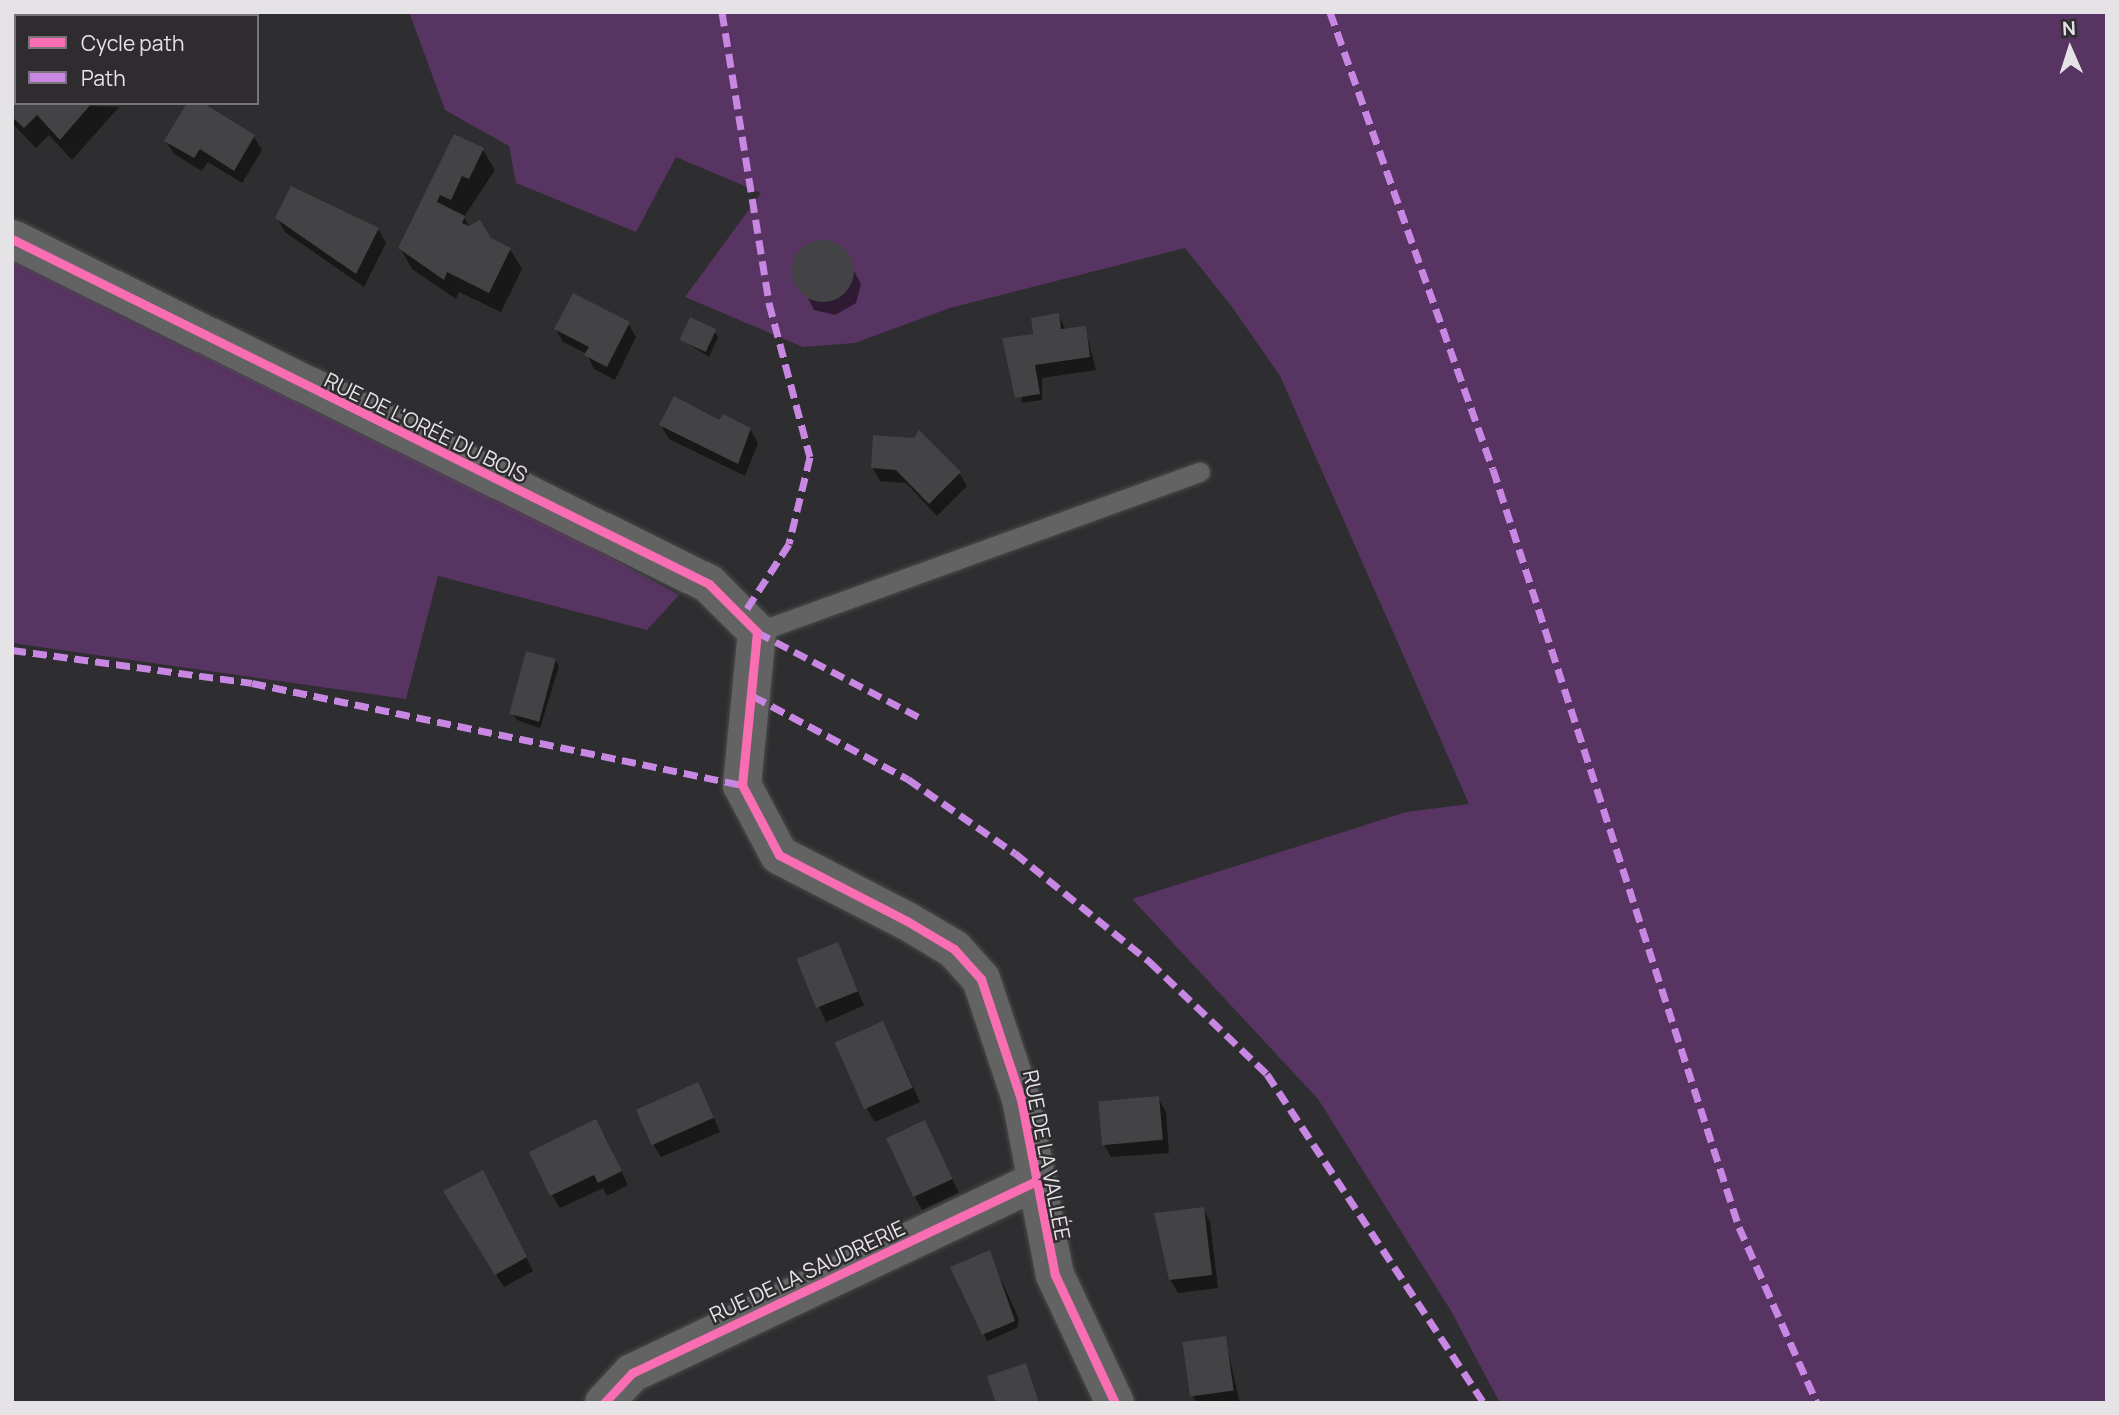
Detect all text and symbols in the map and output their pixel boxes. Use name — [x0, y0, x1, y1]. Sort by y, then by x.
legend — [14, 14, 259, 105]
north arrow — [2035, 14, 2105, 84]
text: N — [2061, 15, 2076, 41]
text: Cycle path — [81, 29, 184, 57]
text: Path — [81, 64, 126, 92]
street label: RUE DE L'ORÉE DU BOIS — [320, 367, 532, 487]
street label: RUE DE LA VALLÉE — [1018, 1068, 1076, 1242]
street label: RUE DE LA SAUDRERIE — [705, 1215, 909, 1327]

